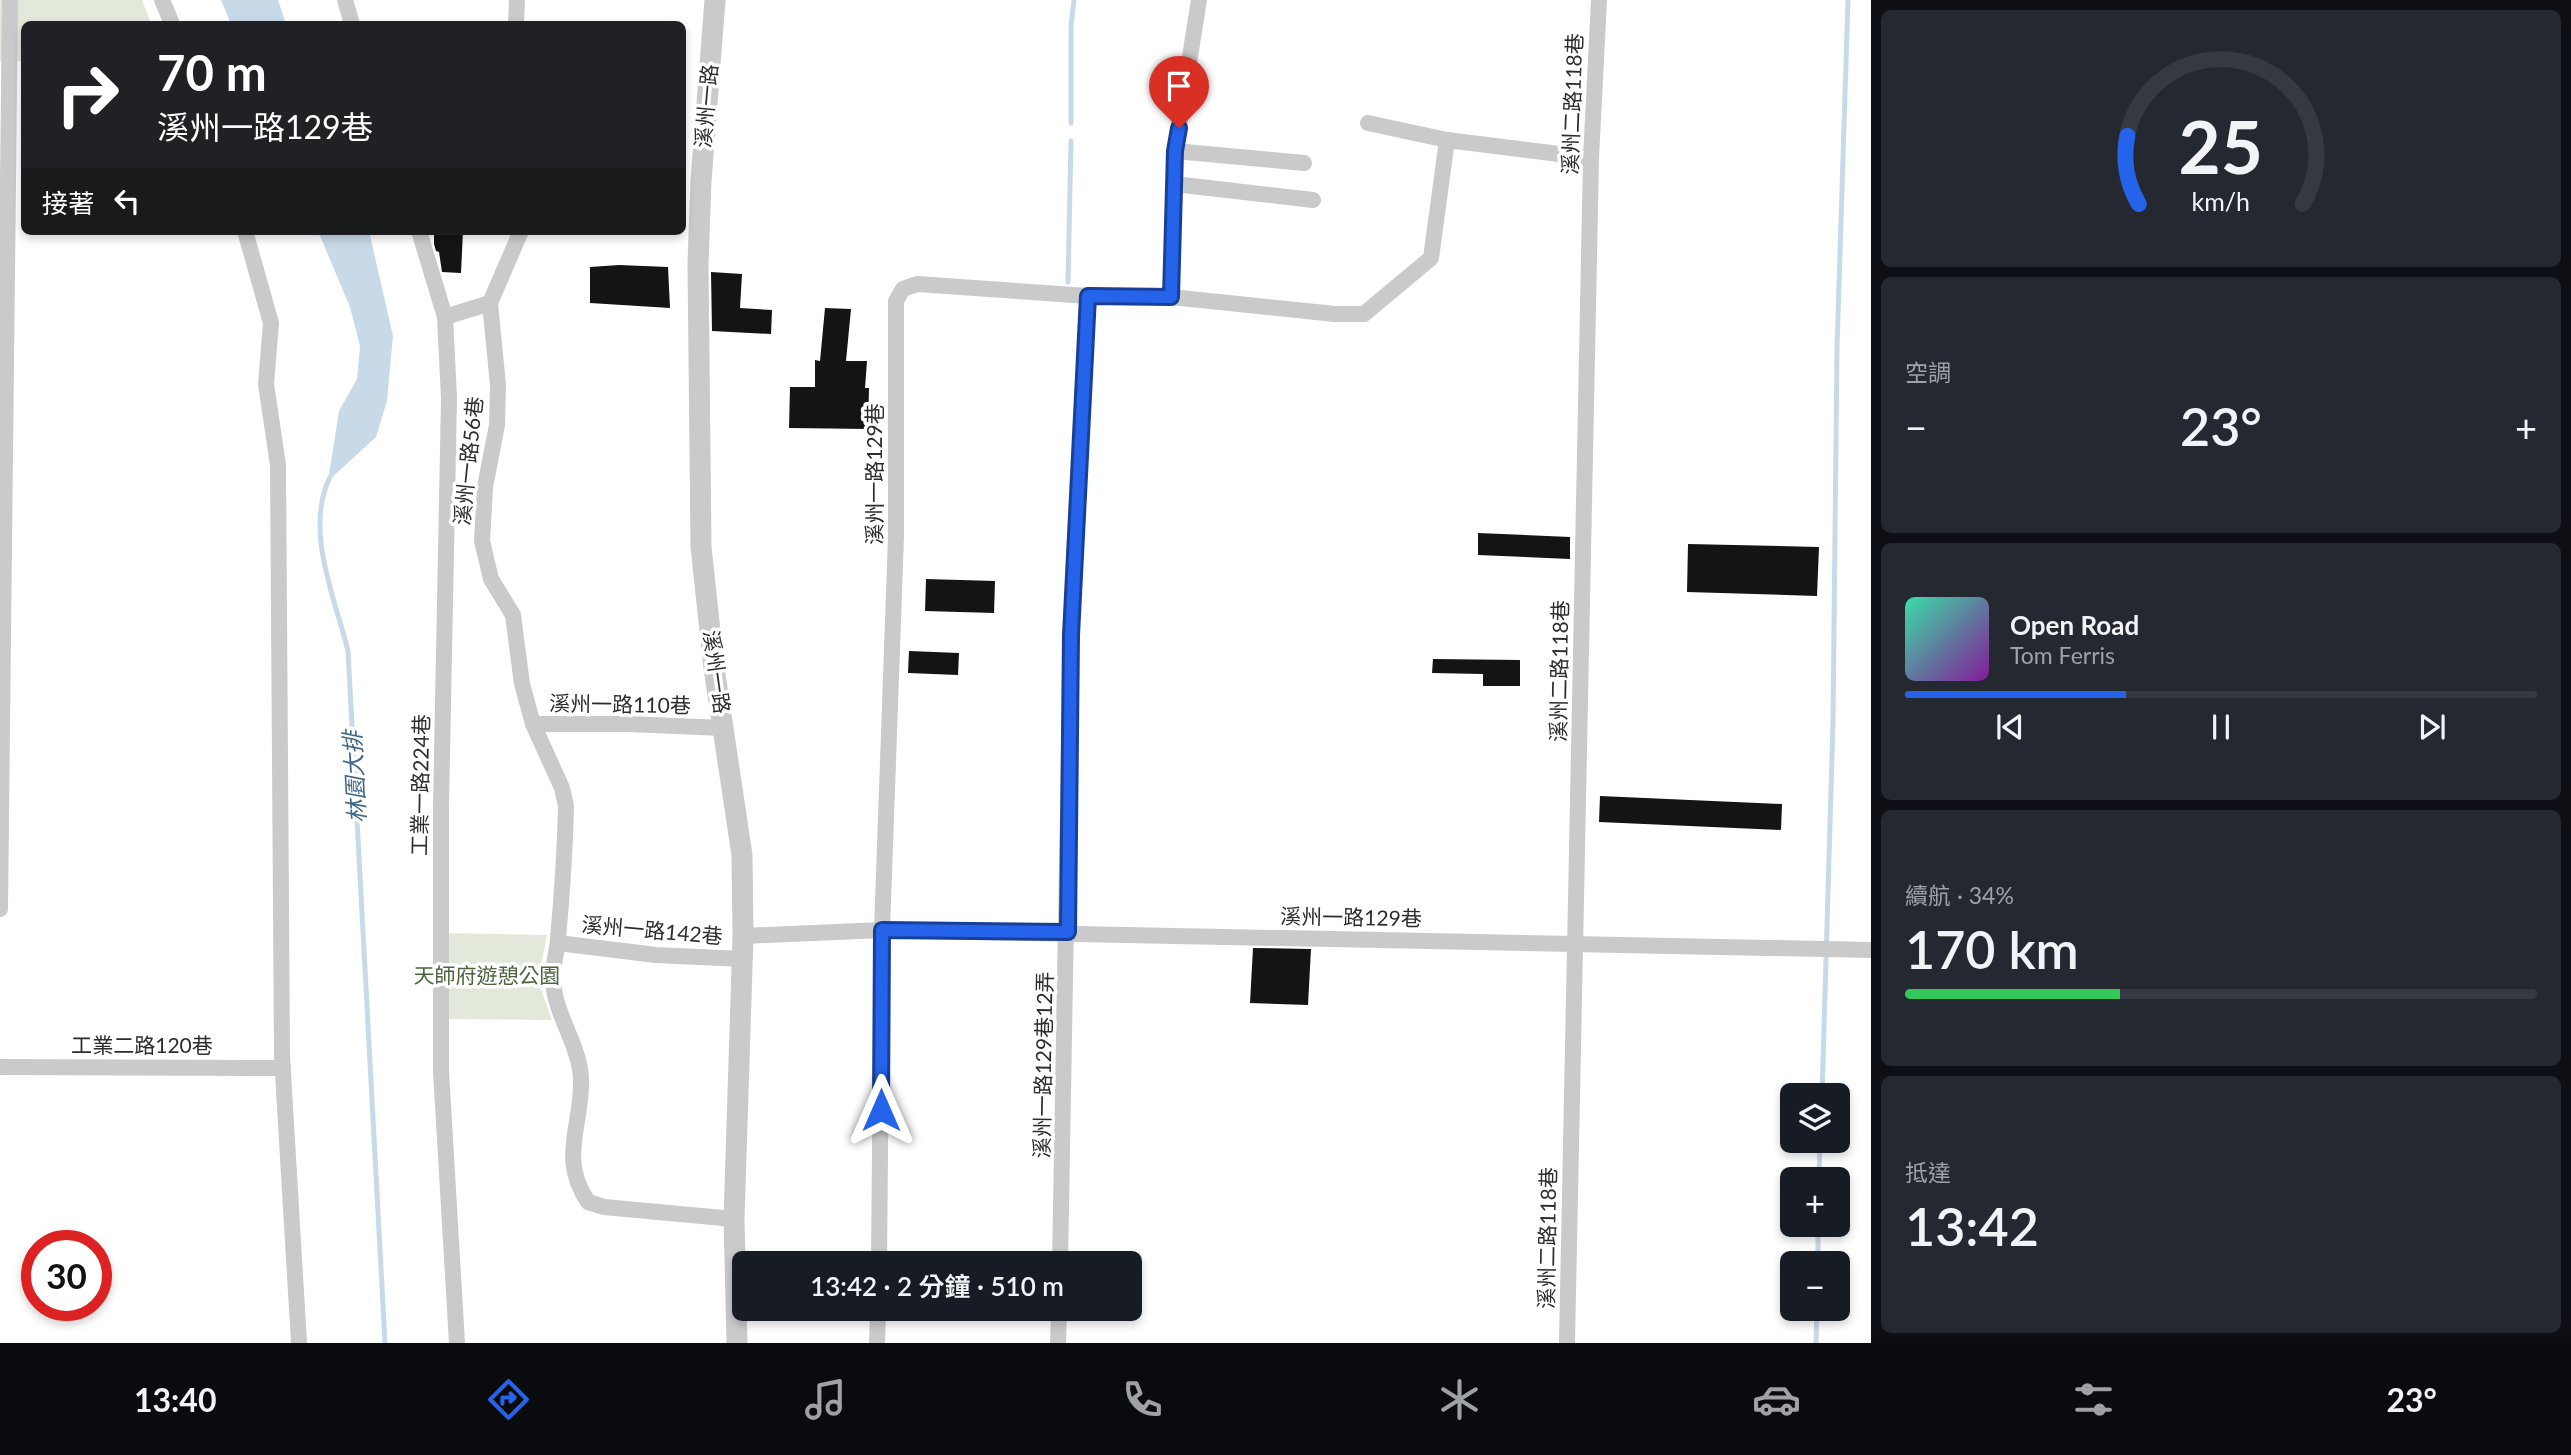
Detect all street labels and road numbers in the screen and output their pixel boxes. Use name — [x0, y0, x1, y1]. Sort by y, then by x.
street label: 溪州二路118巷 — [1557, 33, 1586, 175]
street label: 溪州一路 — [689, 63, 722, 149]
street label: 溪州一路56巷 — [448, 395, 487, 526]
street label: 溪州一路129巷 — [861, 403, 886, 545]
street label: 溪州二路118巷 — [1545, 600, 1572, 742]
street label: 溪州一路 — [699, 628, 736, 715]
street label: 溪州一路110巷 — [549, 690, 691, 717]
street label: 工業一路224巷 — [406, 714, 433, 856]
street label: 溪州一路129巷 — [1280, 903, 1422, 930]
street label: 溪州一路142巷 — [581, 911, 724, 948]
street label: 溪州一路129巷12弄 — [1028, 971, 1057, 1159]
street label: 工業二路120巷 — [71, 1032, 213, 1057]
street label: 溪州二路118巷 — [1533, 1167, 1560, 1309]

